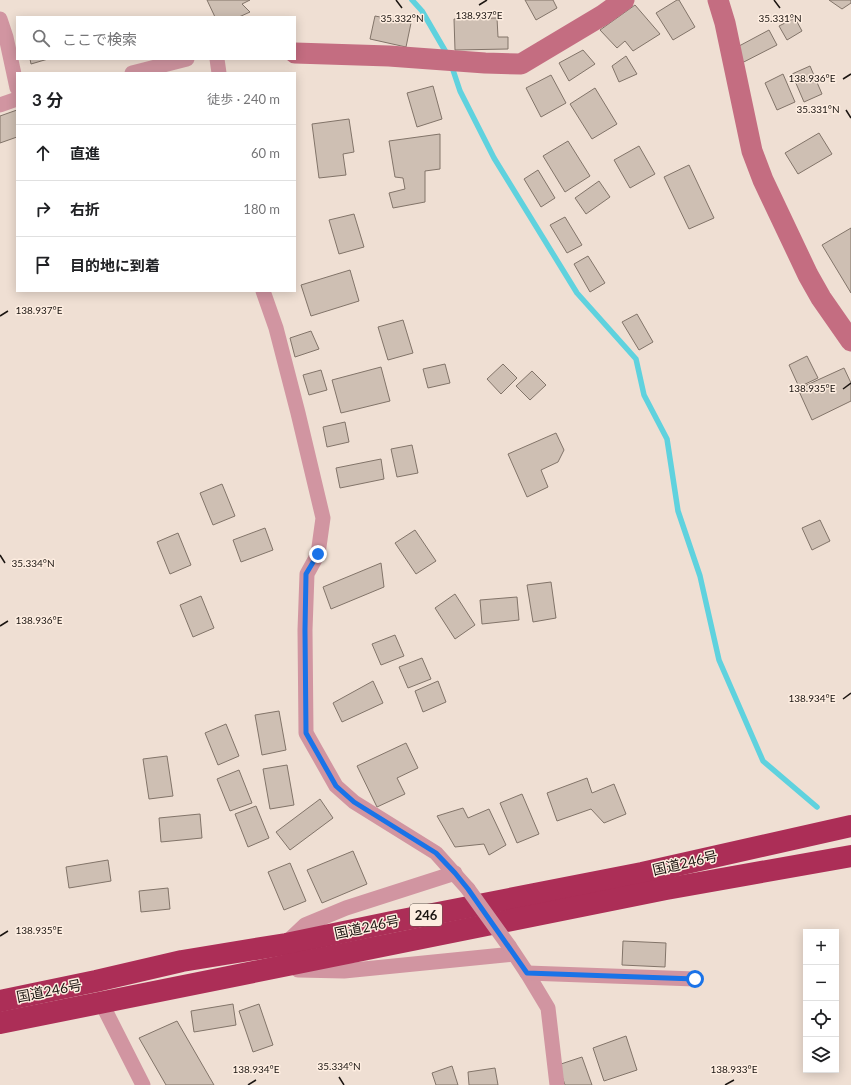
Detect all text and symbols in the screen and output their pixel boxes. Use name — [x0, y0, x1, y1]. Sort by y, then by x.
text: 138.937°E — [455, 9, 503, 21]
text: 35.332°N — [380, 12, 424, 24]
text: 35.331°N — [758, 12, 802, 24]
search box — [16, 16, 296, 60]
icon: search — [30, 27, 52, 49]
text: ここで検索 — [62, 30, 137, 48]
text: 138.936°E — [788, 72, 836, 84]
text: 3 分 — [32, 89, 63, 110]
text: 徒歩 · 240 m — [207, 91, 280, 107]
text: 35.331°N — [796, 103, 840, 115]
icon: ahead — [32, 142, 54, 164]
text: 直進 — [70, 144, 100, 162]
text: 60 m — [251, 145, 280, 161]
icon: right — [32, 198, 54, 220]
text: 右折 — [70, 200, 100, 218]
text: 180 m — [243, 201, 280, 217]
icon: arrive — [32, 254, 54, 276]
text: 目的地に到着 — [70, 256, 160, 274]
text: 138.937°E — [15, 304, 63, 316]
text: 138.935°E — [788, 382, 836, 394]
route end — [309, 545, 327, 563]
text: 35.334°N — [11, 557, 55, 569]
text: 138.936°E — [15, 614, 63, 626]
text: 138.934°E — [788, 692, 836, 704]
street label: 国道246号 — [651, 847, 719, 878]
road number: 246 — [410, 904, 442, 926]
street label: 国道246号 — [333, 911, 401, 942]
text: 138.935°E — [15, 924, 63, 936]
map controls — [803, 929, 839, 1073]
button: + — [803, 929, 839, 965]
button: − — [803, 965, 839, 1001]
route start — [686, 970, 704, 988]
street label: 国道246号 — [15, 976, 83, 1005]
button: locate — [803, 1001, 839, 1037]
button: layers — [803, 1037, 839, 1073]
text: 35.334°N — [317, 1060, 361, 1072]
text: 138.934°E — [232, 1063, 280, 1075]
text: 138.933°E — [710, 1063, 758, 1075]

